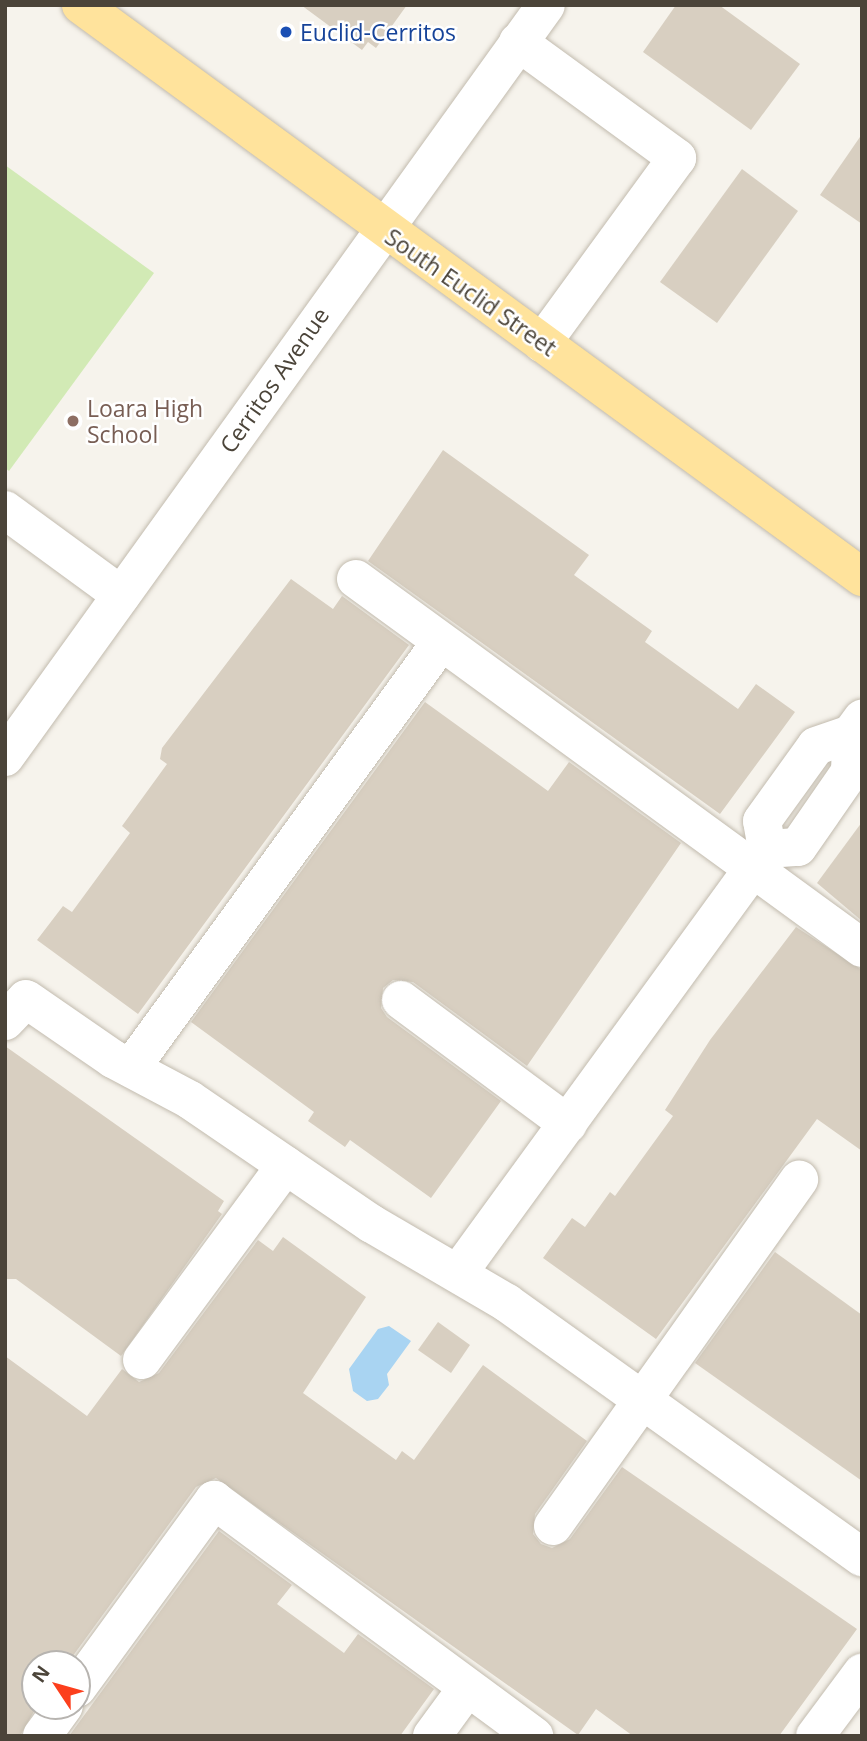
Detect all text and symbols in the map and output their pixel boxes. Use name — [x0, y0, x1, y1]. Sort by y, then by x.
place label: Euclid-Cerritos — [300, 18, 456, 46]
marker: Euclid-Cerritos — [278, 24, 294, 40]
street label: South Euclid Street — [380, 223, 562, 361]
street label: Cerritos Avenue — [214, 302, 334, 458]
place label: Loara High School — [87, 394, 203, 448]
marker: Loara High School — [65, 413, 81, 429]
north arrow — [21, 1650, 91, 1720]
text: N — [26, 1660, 56, 1688]

